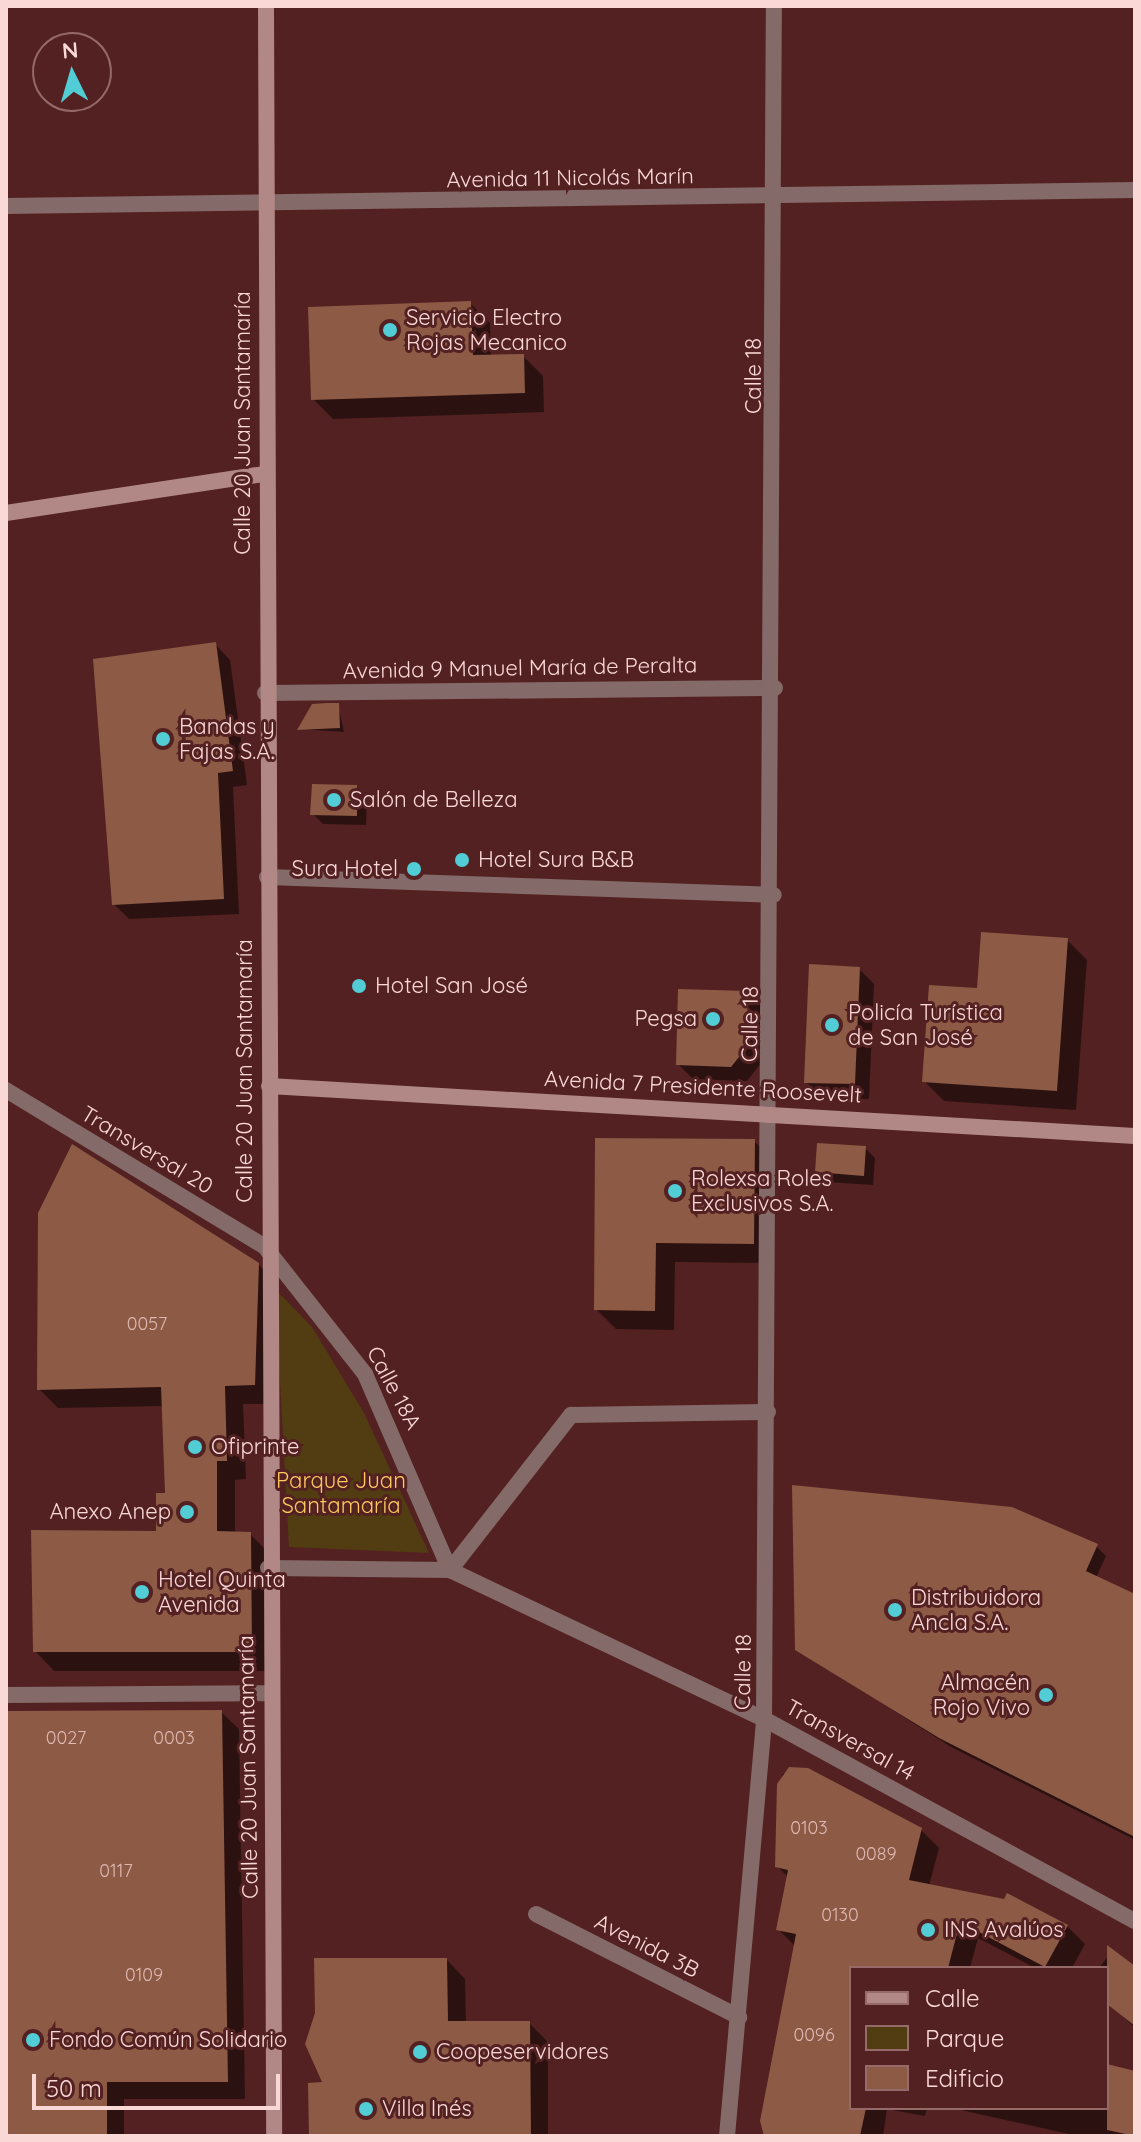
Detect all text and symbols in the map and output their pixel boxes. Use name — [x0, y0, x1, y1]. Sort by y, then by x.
north arrow — [32, 32, 112, 112]
text: N — [61, 35, 79, 65]
street label: Avenida 11 Nicolás Marín — [446, 163, 694, 193]
street label: Calle 20 Juan Santamaría — [230, 291, 256, 555]
place label: Servicio Electro Rojas Mecanico — [406, 304, 567, 356]
marker: Servicio Electro Rojas Mecanico — [381, 321, 399, 339]
street label: Calle 18 — [741, 338, 767, 414]
street label: Avenida 9 Manuel María de Peralta — [342, 652, 698, 684]
place label: Bandas y Fajas S.A. — [179, 713, 275, 764]
marker: Bandas y Fajas S.A. — [154, 730, 172, 748]
place label: Salón de Belleza — [350, 787, 517, 813]
marker: Salón de Belleza — [325, 791, 343, 809]
place label: Hotel Sura B&B — [478, 847, 634, 873]
marker: Hotel Sura B&B — [453, 851, 471, 869]
place label: Sura Hotel — [292, 856, 398, 882]
marker: Sura Hotel — [405, 860, 423, 878]
street label: Calle 20 Juan Santamaría — [232, 939, 258, 1203]
place label: Hotel San José — [375, 973, 528, 999]
marker: Hotel San José — [350, 977, 368, 995]
street label: Calle 18 — [736, 986, 764, 1062]
place label: Policía Turística de San José — [848, 999, 1003, 1050]
place label: Pegsa — [634, 1006, 697, 1032]
marker: Pegsa — [704, 1010, 722, 1028]
marker: Policía Turística de San José — [823, 1016, 841, 1034]
street label: Avenida 7 Presidente Roosevelt — [544, 1065, 862, 1109]
street label: Transversal 20 — [76, 1100, 218, 1200]
place label: Rolexsa Roles Exclusivos S.A. — [691, 1165, 833, 1216]
marker: Rolexsa Roles Exclusivos S.A. — [666, 1182, 684, 1200]
house number: 0057 — [127, 1313, 167, 1335]
street label: Calle 18A — [361, 1342, 427, 1434]
place label: Ofiprinte — [211, 1434, 299, 1460]
marker: Ofiprinte — [186, 1438, 204, 1456]
park label: Parque Juan Santamaría — [276, 1467, 406, 1518]
place label: Anexo Anep — [49, 1499, 171, 1525]
marker: Anexo Anep — [178, 1503, 196, 1521]
place label: Hotel Quinta Avenida — [158, 1566, 286, 1618]
marker: Hotel Quinta Avenida — [133, 1583, 151, 1601]
place label: Distribuidora Ancla S.A. — [911, 1584, 1041, 1636]
marker: Distribuidora Ancla S.A. — [886, 1601, 904, 1619]
street label: Calle 18 — [729, 1634, 757, 1710]
street label: Calle 20 Juan Santamaría — [233, 1635, 263, 1899]
place label: Almacén Rojo Vivo — [933, 1669, 1030, 1720]
marker: Almacén Rojo Vivo — [1037, 1686, 1055, 1704]
street label: Transversal 14 — [781, 1694, 919, 1786]
house number: 0027 — [46, 1727, 86, 1749]
house number: 0003 — [153, 1727, 195, 1749]
house number: 0103 — [790, 1817, 828, 1839]
house number: 0089 — [855, 1843, 897, 1865]
house number: 0117 — [99, 1860, 133, 1882]
house number: 0130 — [821, 1904, 859, 1926]
street label: Avenida 3B — [590, 1908, 704, 1984]
place label: INS Avalúos — [944, 1917, 1064, 1943]
marker: INS Avalúos — [919, 1921, 937, 1939]
house number: 0109 — [125, 1964, 163, 1986]
legend — [849, 1966, 1109, 2110]
text: Calle — [925, 1983, 980, 2013]
text: Parque — [925, 2023, 1004, 2053]
house number: 0096 — [793, 2024, 835, 2046]
place label: Fondo Común Solidario — [49, 2027, 287, 2053]
marker: Fondo Común Solidario — [24, 2031, 42, 2049]
place label: Coopeservidores — [436, 2039, 609, 2065]
marker: Coopeservidores — [411, 2043, 429, 2061]
scale bar — [36, 2058, 284, 2108]
text: Edificio — [925, 2063, 1004, 2093]
text: 50 m — [46, 2073, 102, 2103]
place label: Villa Inés — [382, 2096, 472, 2122]
marker: Villa Inés — [357, 2100, 375, 2118]

